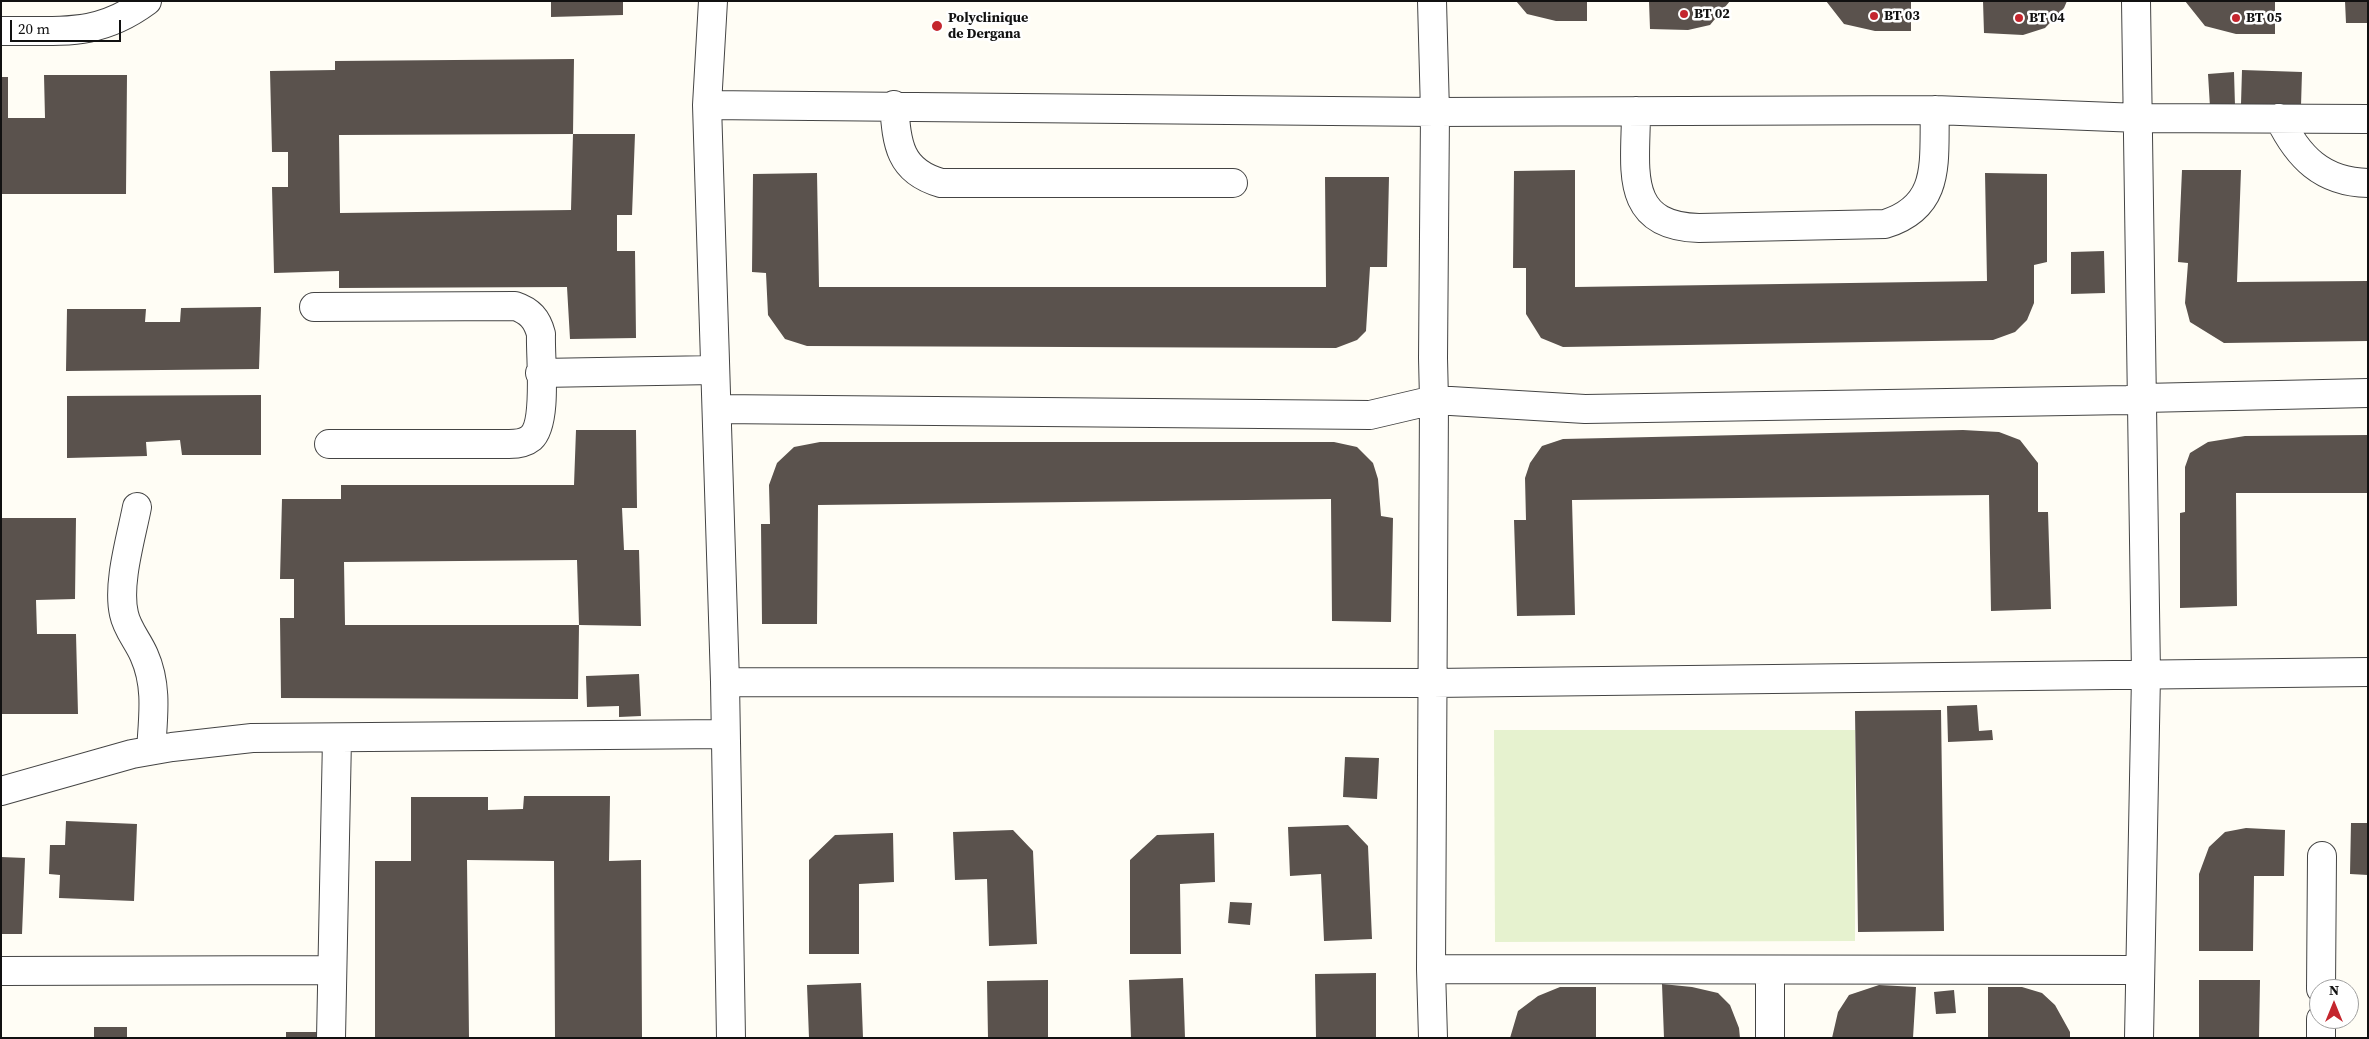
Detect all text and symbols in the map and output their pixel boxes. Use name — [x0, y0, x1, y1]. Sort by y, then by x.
place label: BT 02 — [1694, 6, 1730, 22]
marker: BT 02 — [1678, 8, 1690, 20]
place label: BT 03 — [1884, 8, 1920, 24]
scale bar — [12, 10, 124, 42]
place label: Polyclinique de Dergana — [948, 10, 1028, 42]
marker: BT 03 — [1868, 10, 1880, 22]
place label: BT 04 — [2029, 10, 2065, 26]
place label: BT 05 — [2246, 10, 2282, 26]
marker: BT 04 — [2013, 12, 2025, 24]
marker: BT 05 — [2230, 12, 2242, 24]
text: 20 m — [18, 18, 50, 39]
marker: Polyclinique de Dergana — [930, 19, 944, 33]
north arrow — [2309, 979, 2359, 1029]
text: N — [2329, 980, 2339, 1000]

